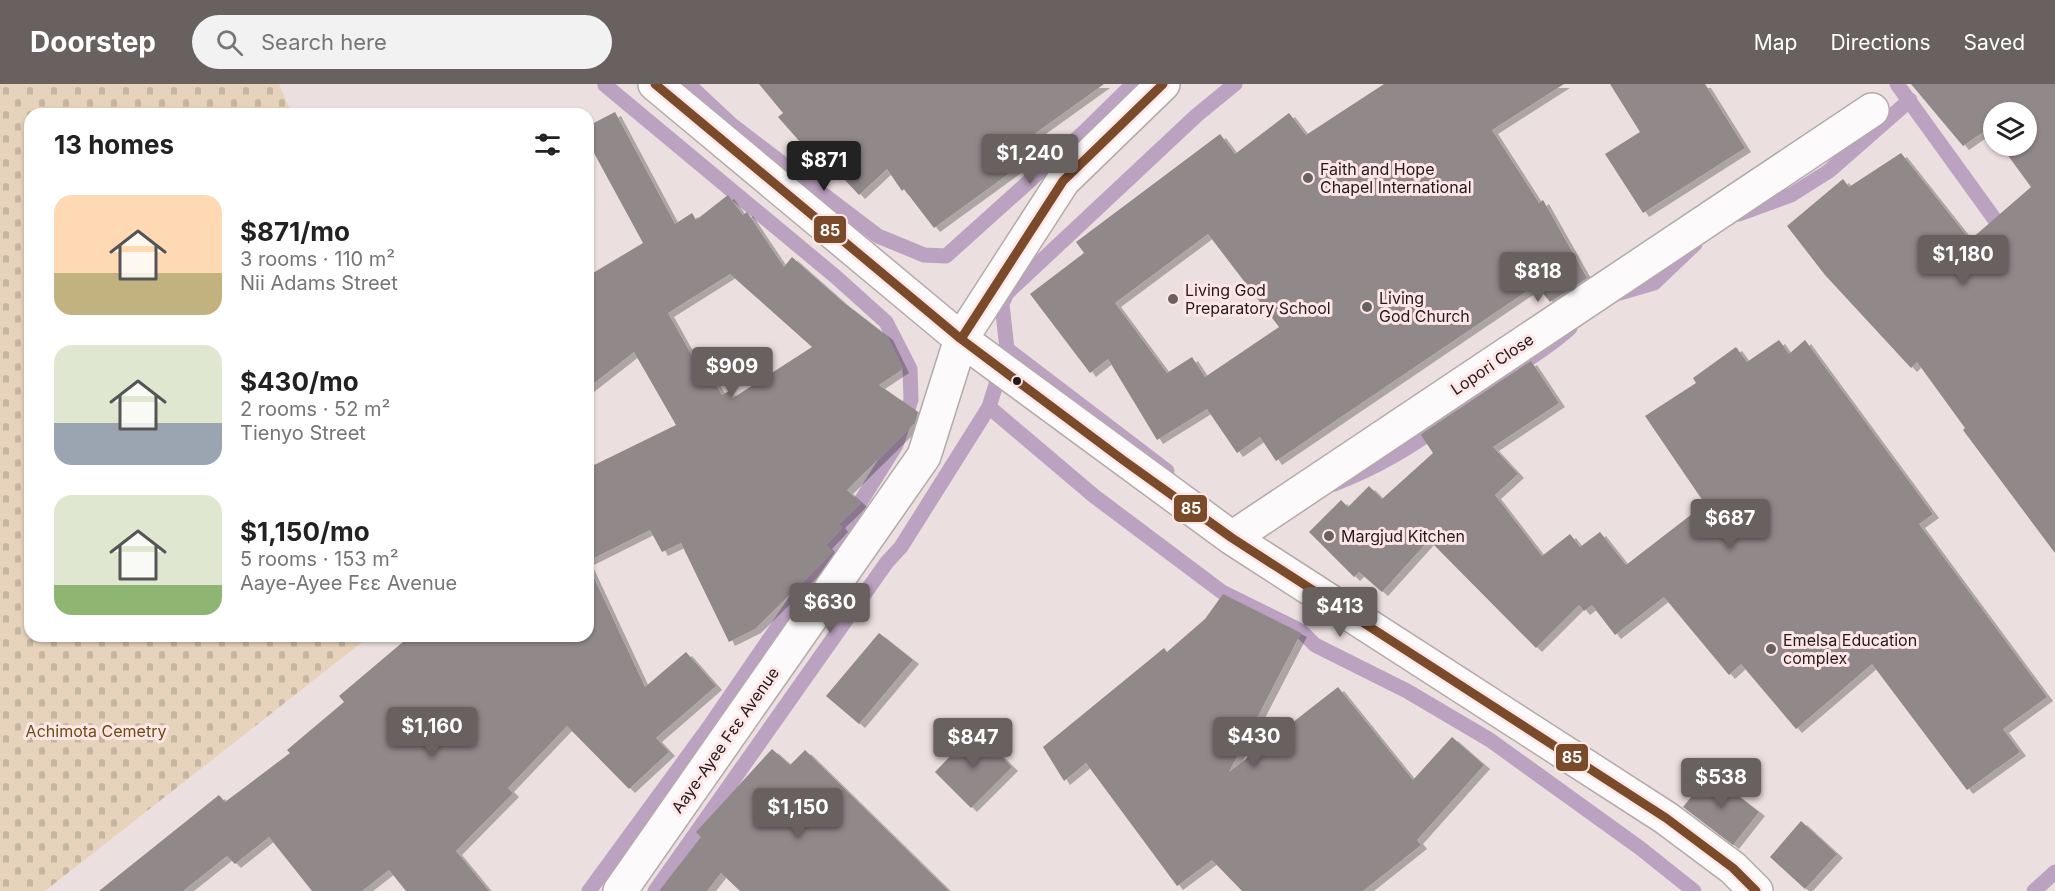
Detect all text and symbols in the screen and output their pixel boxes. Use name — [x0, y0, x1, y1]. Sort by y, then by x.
search box — [192, 15, 612, 69]
text: Doorstep — [30, 25, 156, 59]
icon: search — [213, 26, 246, 59]
text: Search here — [261, 29, 387, 55]
text: Map — [1754, 30, 1797, 55]
text: Directions — [1830, 30, 1931, 55]
text: Saved — [1964, 30, 2025, 55]
map controls — [1983, 102, 2037, 156]
button: layers — [1983, 102, 2037, 156]
icon: filters — [531, 128, 564, 161]
text: 13 homes — [54, 129, 174, 160]
pin: $1,240 — [981, 134, 1079, 185]
pin: $871 — [788, 141, 860, 192]
text: $1,240 — [996, 141, 1064, 165]
text: $871 — [801, 148, 847, 172]
place label: Faith and Hope Chapel International — [1320, 159, 1472, 197]
marker: Faith and Hope Chapel International — [1301, 171, 1315, 185]
line badge: 85 — [813, 215, 847, 244]
text: $871/mo — [240, 216, 350, 247]
icon: home — [102, 219, 174, 291]
text: 85 — [820, 220, 840, 240]
pin: $1,180 — [1914, 235, 2012, 286]
text: $1,180 — [1932, 242, 1994, 266]
text: 3 rooms · 110 m² — [240, 247, 395, 271]
pin: $818 — [1502, 252, 1574, 303]
text: $818 — [1514, 259, 1562, 283]
text: Nii Adams Street — [240, 271, 398, 295]
place label: Living God Preparatory School — [1185, 280, 1331, 318]
place label: Living God Church — [1379, 288, 1470, 326]
marker: Living God Preparatory School — [1166, 292, 1180, 306]
marker: Living God Church — [1360, 300, 1374, 314]
street label: Lopori Close — [1447, 329, 1537, 399]
pin: $909 — [696, 347, 768, 398]
text: $909 — [706, 354, 758, 378]
text: $430/mo — [240, 366, 359, 397]
icon: home — [102, 369, 174, 441]
unlabelled marker — [1011, 375, 1023, 387]
text: 2 rooms · 52 m² — [240, 397, 390, 421]
text: Tienyo Street — [240, 421, 366, 445]
line badge: 85 — [1173, 494, 1208, 523]
text: 85 — [1181, 498, 1201, 518]
pin: $687 — [1694, 499, 1766, 550]
text: $687 — [1705, 506, 1755, 530]
text: $1,150/mo — [240, 516, 370, 547]
icon: home — [102, 519, 174, 591]
place label: Margjud Kitchen — [1341, 526, 1465, 546]
marker: Margjud Kitchen — [1322, 529, 1336, 543]
text: 5 rooms · 153 m² — [240, 547, 399, 571]
text: Aaye-Ayee Fɛɛ Avenue — [240, 571, 457, 595]
pin: $630 — [794, 583, 866, 634]
pin: $413 — [1304, 587, 1376, 638]
text: $630 — [804, 590, 856, 614]
text: $413 — [1316, 594, 1364, 618]
place label: Emelsa Education complex — [1783, 630, 1917, 668]
marker: Emelsa Education complex — [1764, 642, 1778, 656]
street label: Aaye-Ayee Fɛɛ Avenue — [667, 663, 783, 817]
pin: $1,160 — [383, 707, 481, 758]
text: $1,160 — [401, 714, 463, 738]
pin: $430 — [1218, 717, 1290, 768]
pin: $847 — [937, 718, 1009, 769]
park label: Achimota Cemetry — [26, 721, 166, 741]
text: $430 — [1227, 724, 1281, 748]
text: $847 — [947, 725, 999, 749]
line badge: 85 — [1555, 743, 1589, 772]
text: 85 — [1562, 747, 1582, 767]
pin: $538 — [1685, 758, 1757, 809]
text: $538 — [1695, 765, 1747, 789]
pin: $1,150 — [749, 788, 847, 839]
text: $1,150 — [767, 795, 829, 819]

